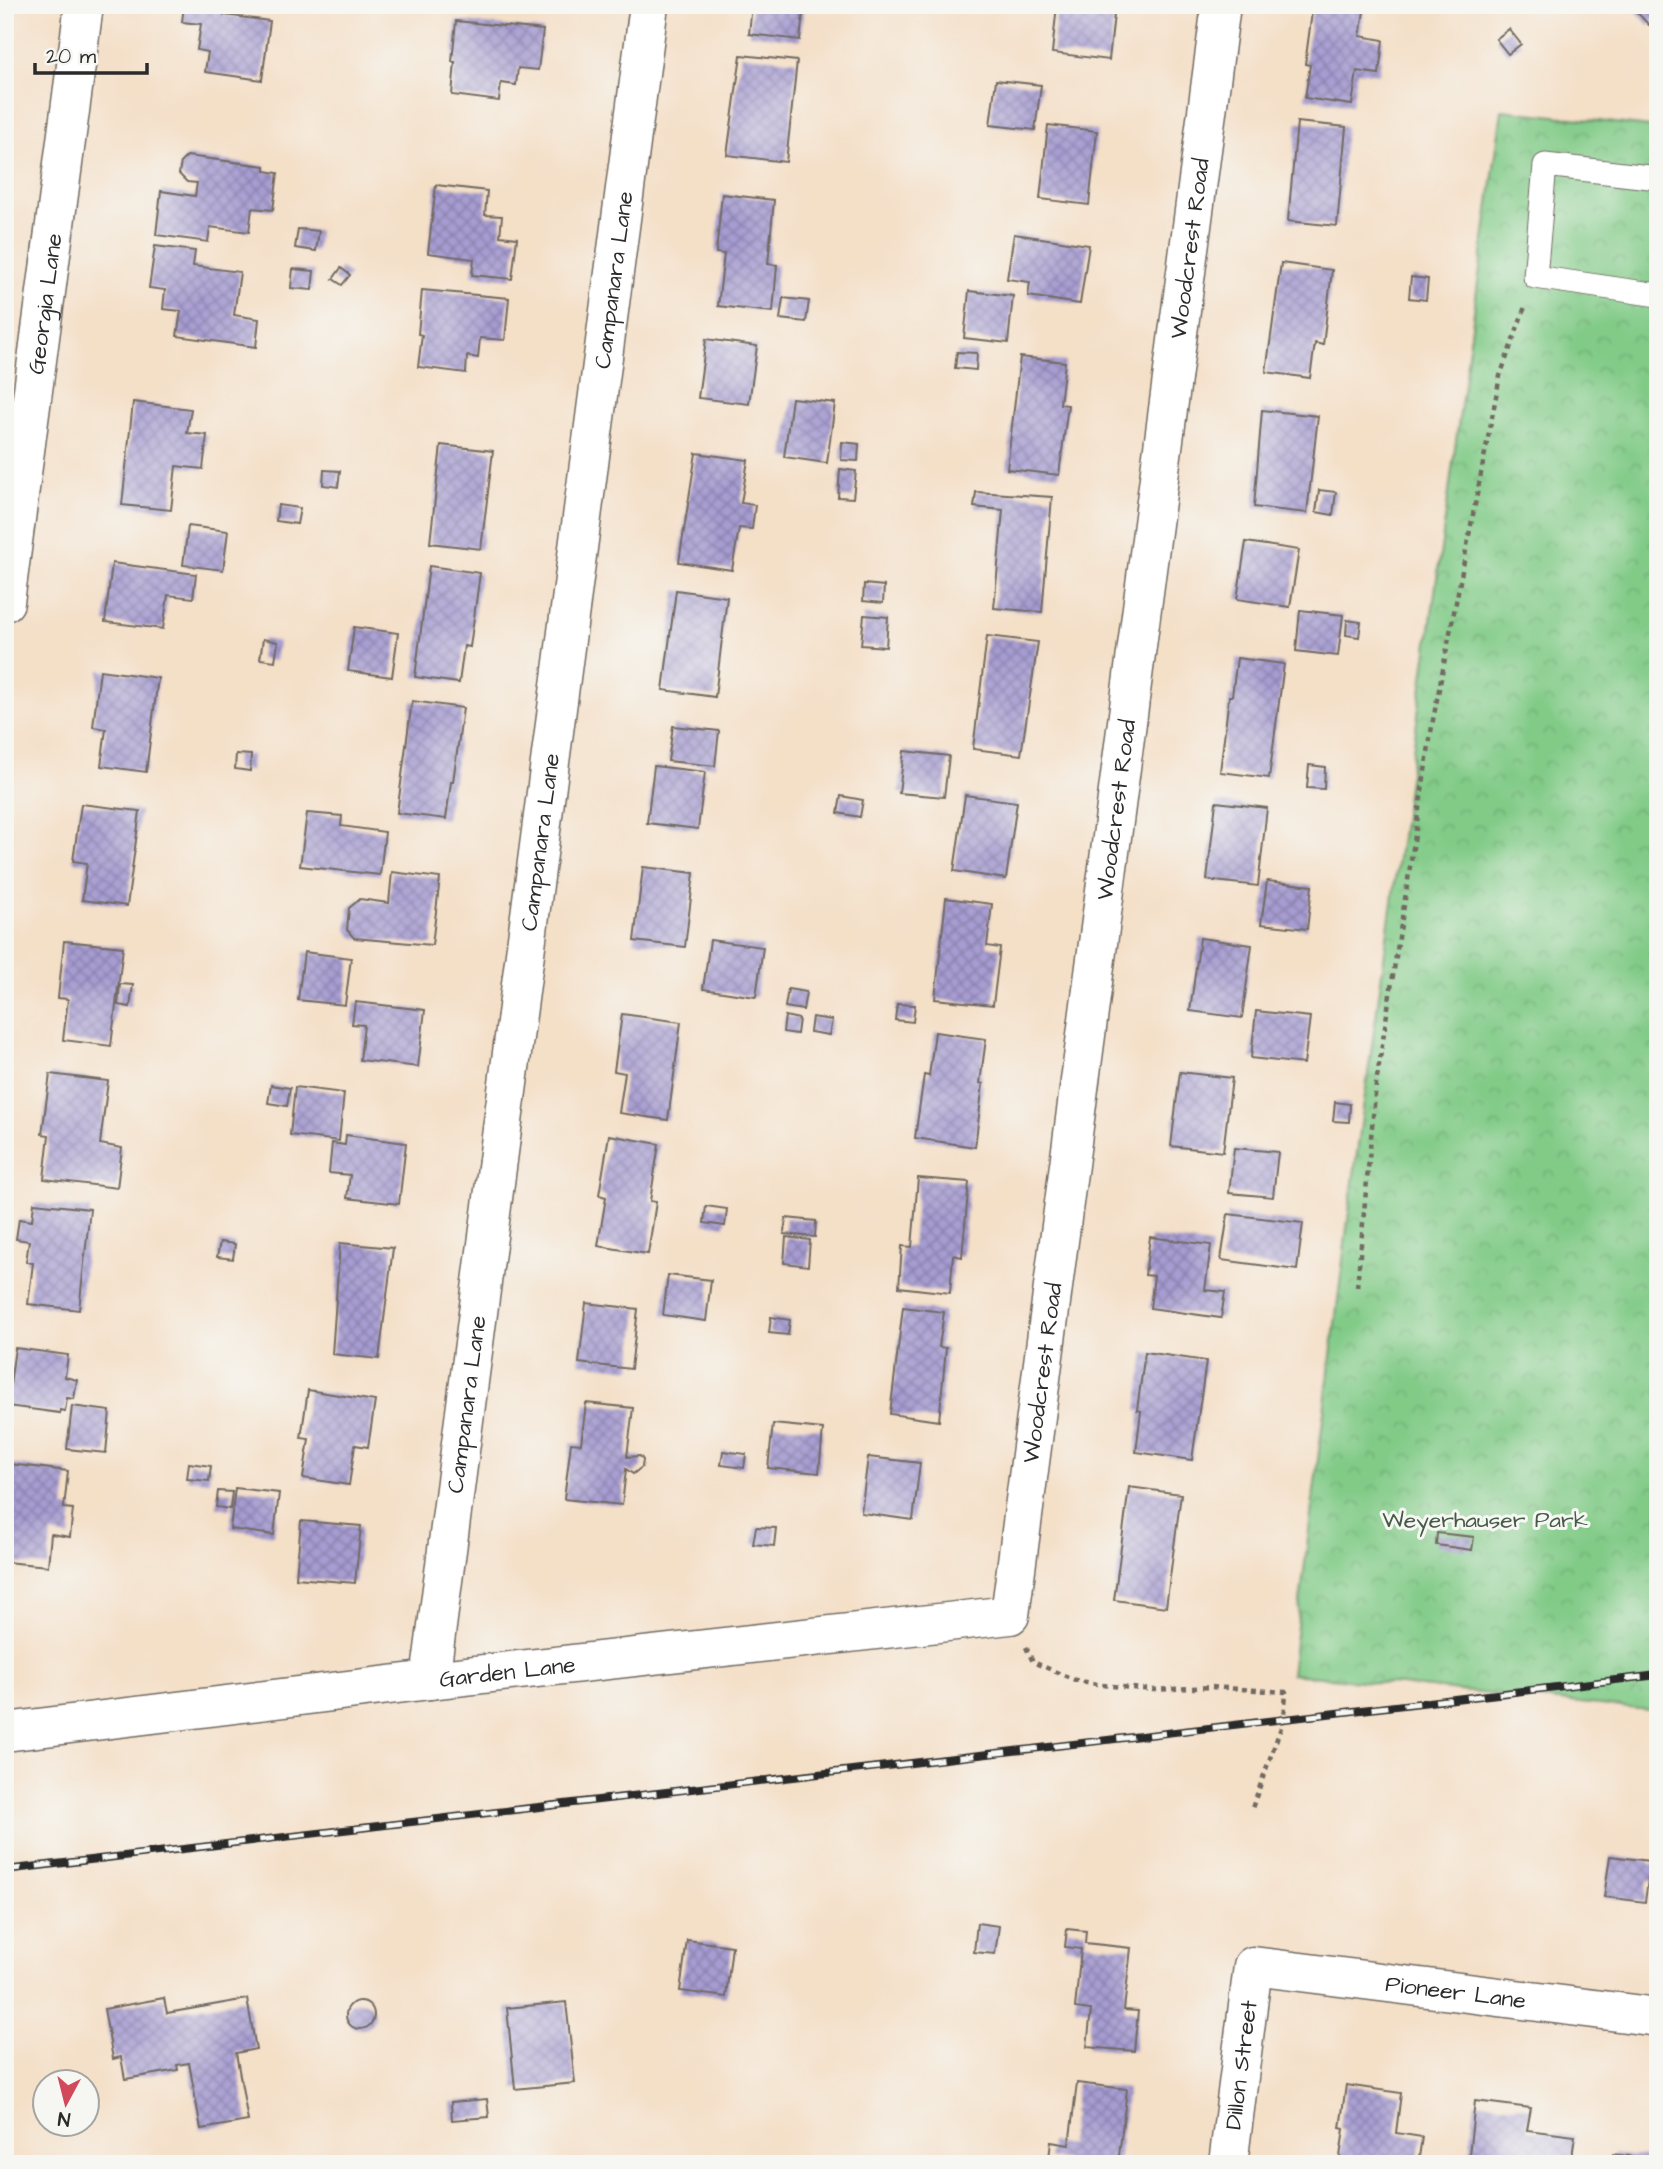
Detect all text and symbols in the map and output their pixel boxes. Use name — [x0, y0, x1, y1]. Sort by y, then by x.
scale bar — [35, 32, 147, 76]
text: 20 m — [46, 42, 97, 71]
street label: Woodcrest Road — [1162, 156, 1218, 341]
street label: Campanara Lane — [587, 189, 642, 371]
street label: Georgia Lane — [20, 231, 71, 376]
street label: Woodcrest Road — [1089, 717, 1144, 902]
street label: Campanara Lane — [513, 752, 568, 933]
street label: Woodcrest Road — [1015, 1281, 1070, 1465]
street label: Campanara Lane — [440, 1314, 494, 1495]
park label: Weyerhauser Park — [1382, 1504, 1588, 1537]
street label: Garden Lane — [438, 1649, 577, 1696]
street label: Pioneer Lane — [1384, 1968, 1528, 2017]
street label: Dillon Street — [1217, 1998, 1266, 2132]
north arrow — [32, 2068, 102, 2138]
text: N — [56, 2104, 72, 2133]

